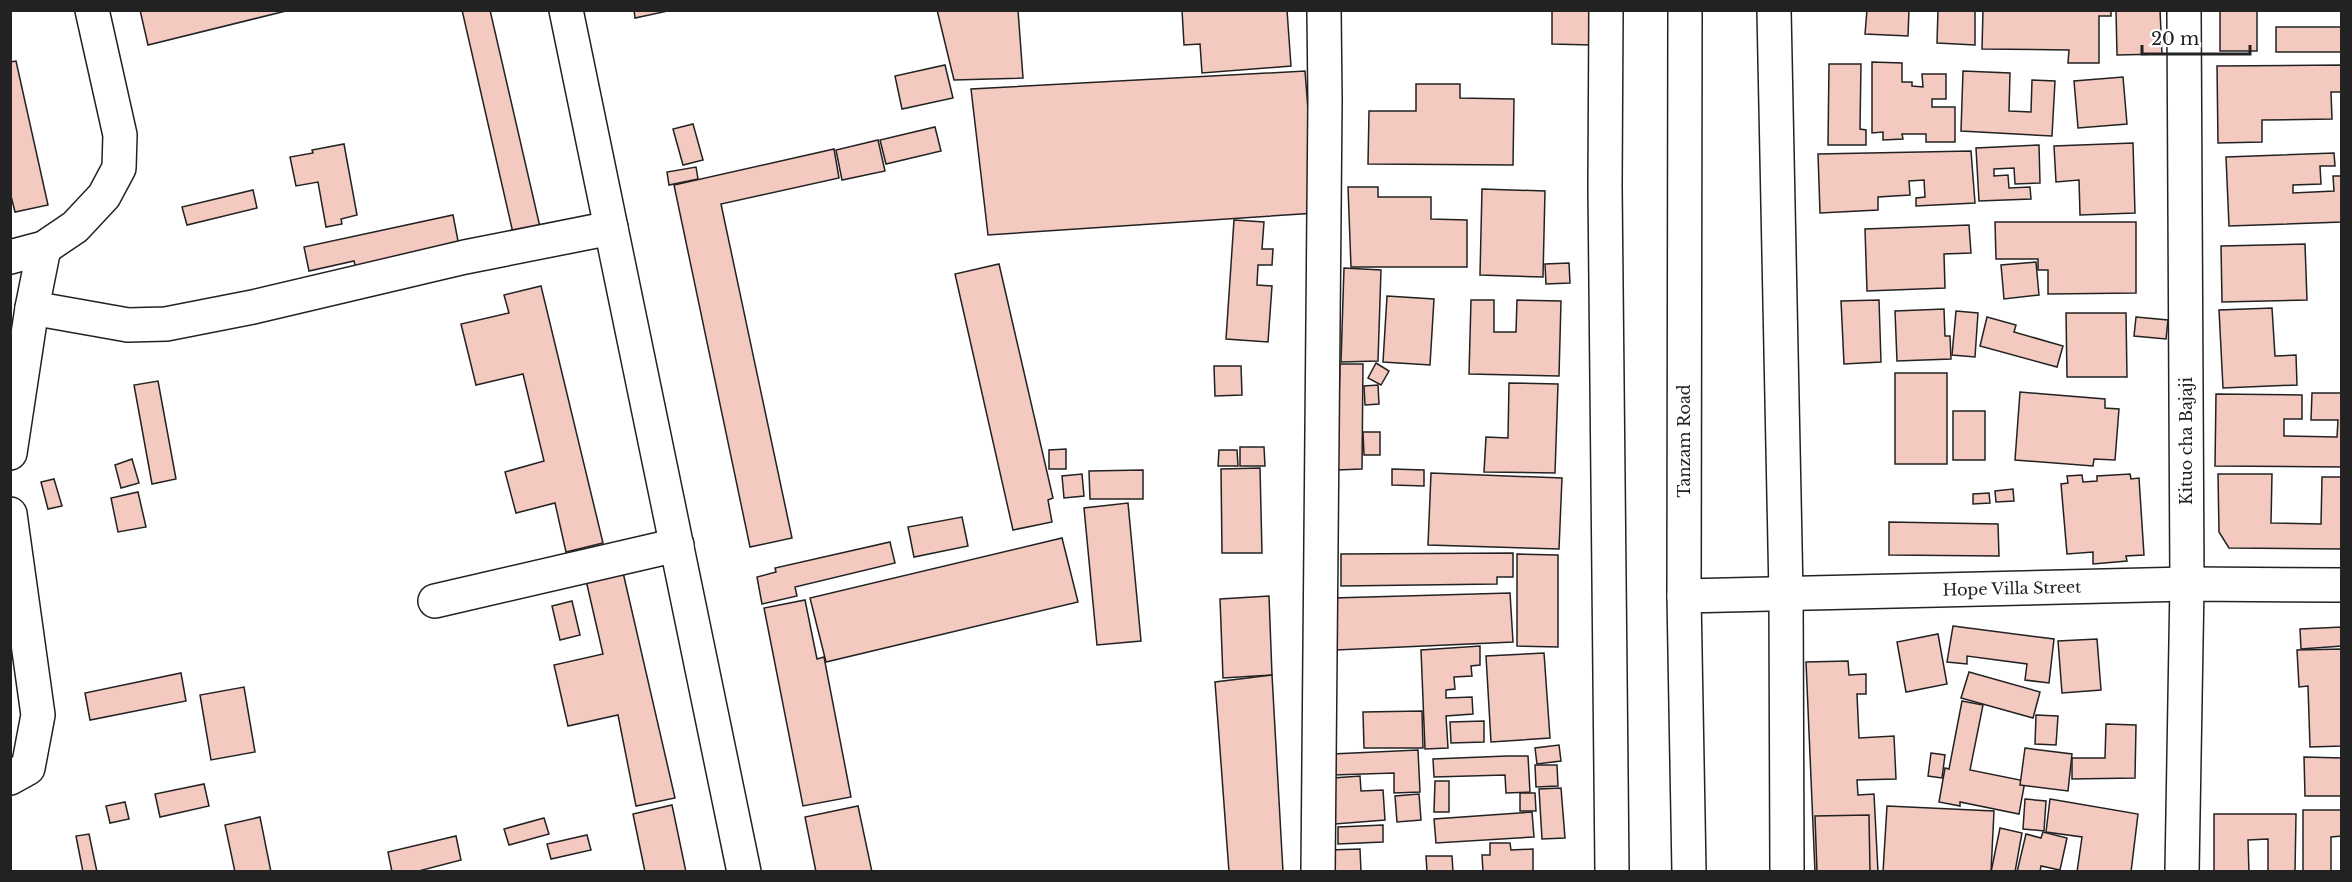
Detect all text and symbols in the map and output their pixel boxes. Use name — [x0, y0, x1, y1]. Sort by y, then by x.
scale bar — [2142, 18, 2250, 56]
text: 20 m — [2151, 28, 2199, 50]
street label: Kituo cha Bajaji — [2176, 377, 2196, 505]
street label: Tanzam Road — [1674, 384, 1694, 498]
street label: Hope Villa Street — [1942, 577, 2081, 600]

